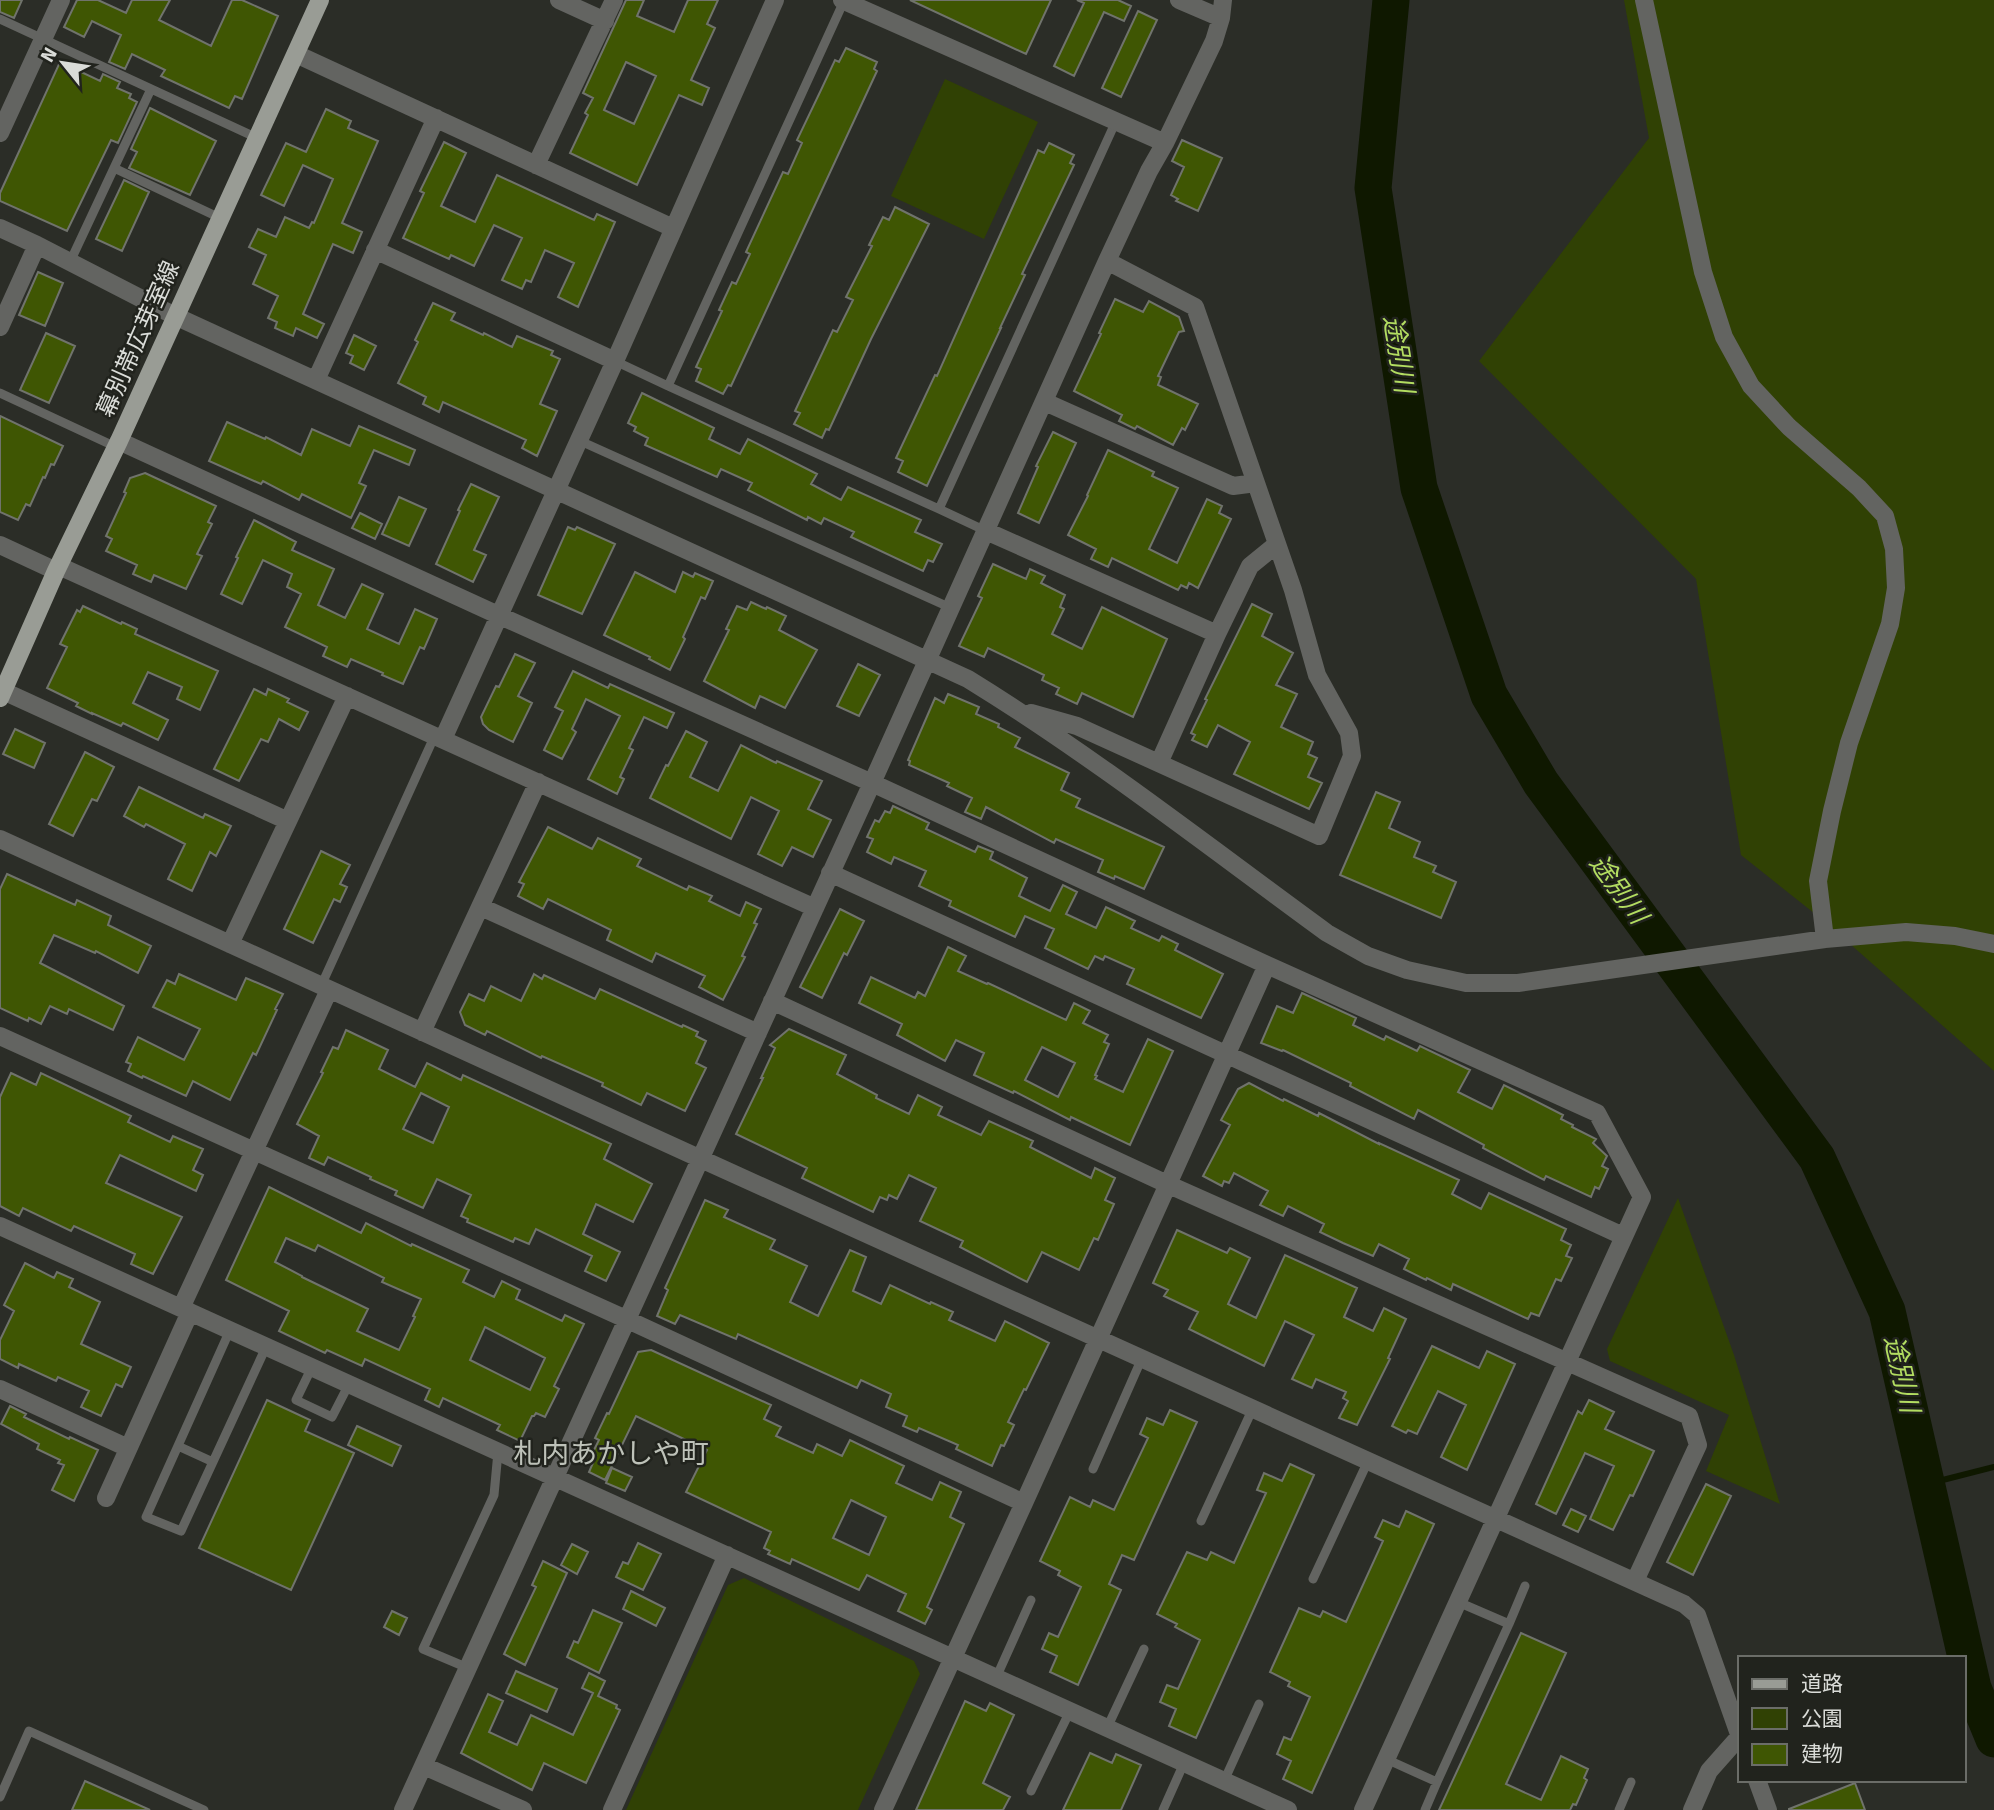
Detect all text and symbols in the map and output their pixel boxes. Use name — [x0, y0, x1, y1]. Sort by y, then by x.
north arrow — [28, 28, 98, 98]
text: N — [35, 43, 63, 67]
street label: 幕別帯広芽室線 — [90, 256, 186, 422]
water label: 途別川 — [1376, 313, 1420, 398]
water label: 途別川 — [1582, 849, 1656, 933]
water label: 途別川 — [1877, 1333, 1926, 1419]
district label: 札内あかしや町 — [513, 1437, 709, 1471]
legend — [1738, 1656, 1966, 1782]
text: 道路 — [1801, 1671, 1843, 1697]
text: 公園 — [1801, 1706, 1843, 1732]
text: 建物 — [1801, 1741, 1843, 1767]

